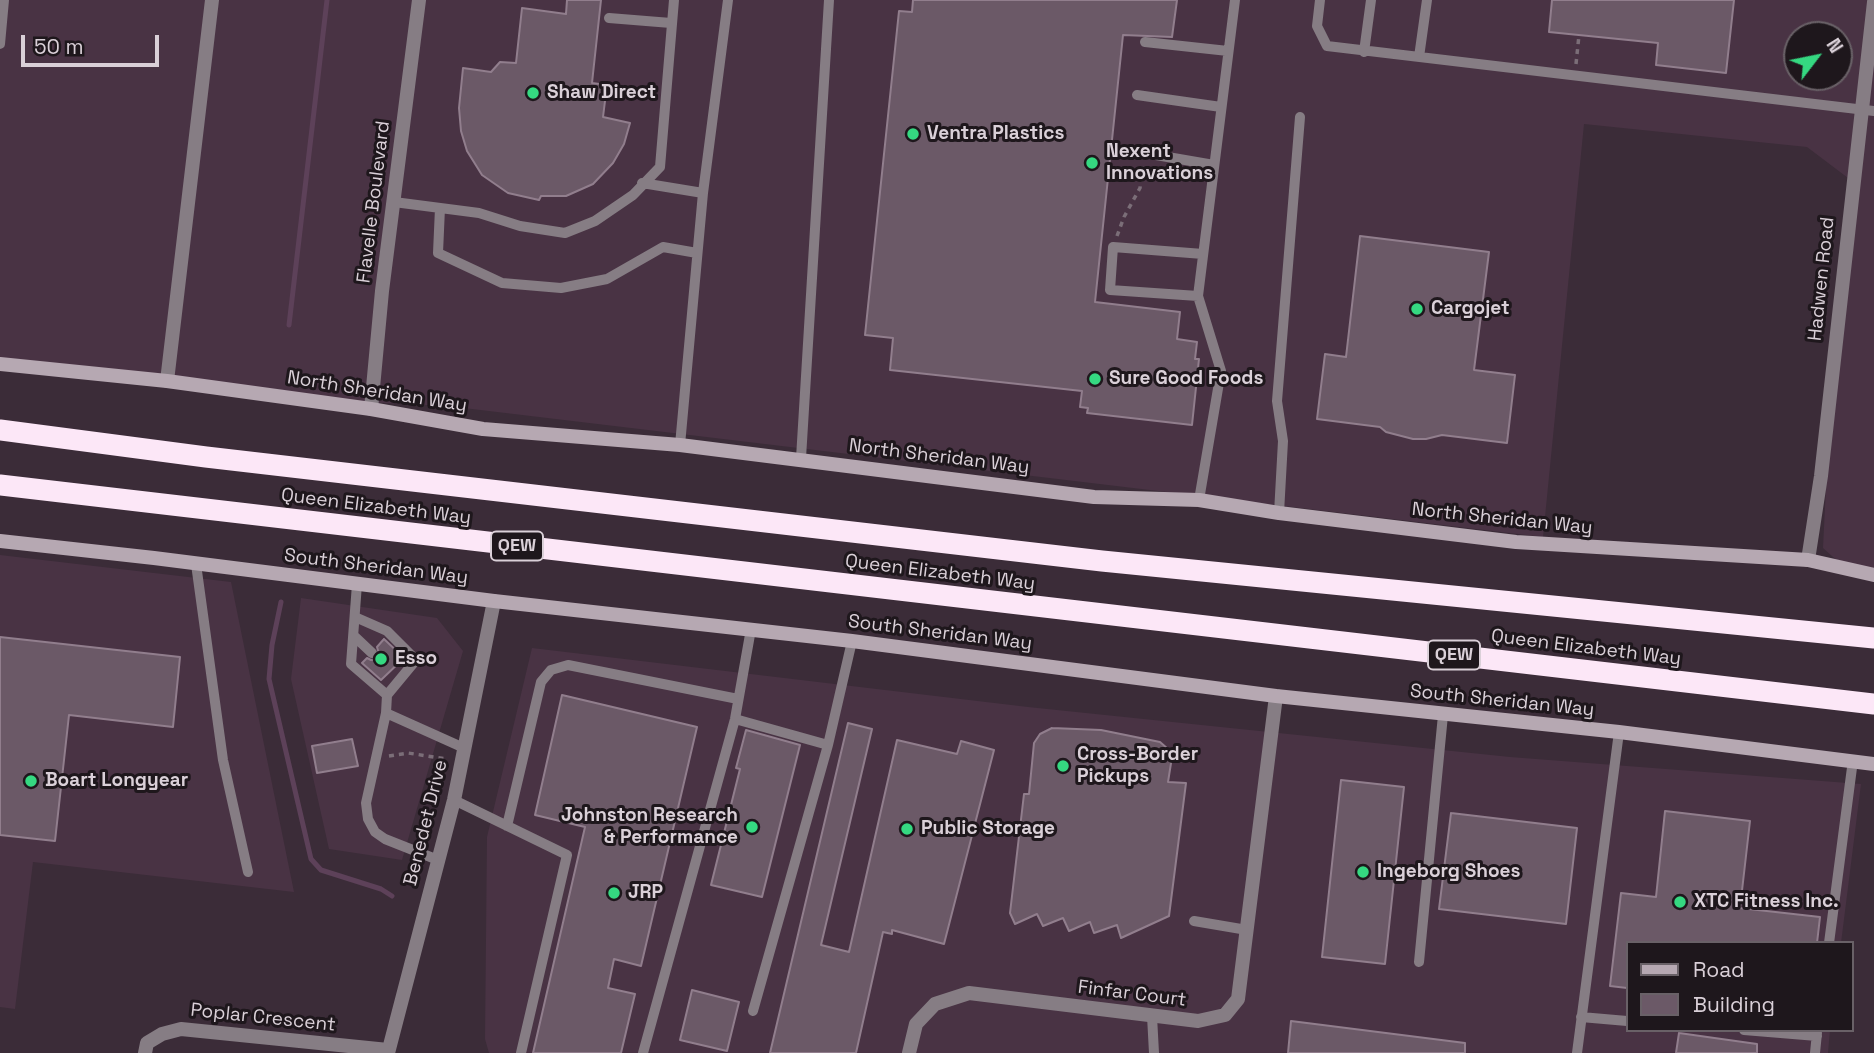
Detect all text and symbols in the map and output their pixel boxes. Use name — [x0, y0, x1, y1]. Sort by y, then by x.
scale bar — [24, 21, 163, 65]
north arrow — [1783, 21, 1853, 91]
text: 50 m — [34, 33, 84, 60]
text: N — [1821, 34, 1849, 58]
place label: Shaw Direct — [547, 82, 656, 104]
marker: Shaw Direct — [525, 85, 541, 101]
street label: Flavelle Boulevard — [353, 120, 395, 284]
place label: Ventra Plastics — [927, 123, 1064, 145]
marker: Ventra Plastics — [905, 126, 921, 142]
place label: Nexent Innovations — [1106, 141, 1213, 185]
marker: Nexent Innovations — [1084, 155, 1100, 171]
street label: Hadwen Road — [1804, 216, 1840, 342]
place label: Cargojet — [1431, 298, 1510, 320]
marker: Cargojet — [1409, 301, 1425, 317]
street label: North Sheridan Way — [286, 367, 468, 417]
place label: Sure Good Foods — [1109, 368, 1263, 390]
marker: Sure Good Foods — [1087, 371, 1103, 387]
street label: North Sheridan Way — [847, 435, 1031, 479]
street label: Queen Elizabeth Way — [280, 484, 472, 530]
street label: North Sheridan Way — [1411, 498, 1593, 540]
road number: QEW — [491, 532, 543, 560]
street label: South Sheridan Way — [283, 544, 469, 590]
street label: Queen Elizabeth Way — [844, 550, 1036, 596]
street label: South Sheridan Way — [847, 610, 1033, 656]
street label: Queen Elizabeth Way — [1490, 625, 1682, 671]
road number: QEW — [1428, 640, 1480, 670]
place label: Esso — [395, 648, 437, 670]
marker: Esso — [373, 651, 389, 667]
street label: South Sheridan Way — [1409, 680, 1595, 722]
place label: Cross-Border Pickups — [1077, 744, 1198, 788]
street label: Benedet Drive — [399, 758, 453, 888]
marker: Cross-Border Pickups — [1055, 758, 1071, 774]
place label: Boart Longyear — [45, 770, 188, 792]
marker: Boart Longyear — [23, 773, 39, 789]
place label: Johnston Research & Performance — [561, 805, 738, 849]
place label: Public Storage — [921, 818, 1055, 840]
marker: Johnston Research & Performance — [744, 819, 760, 835]
marker: Public Storage — [899, 821, 915, 837]
place label: Ingeborg Shoes — [1377, 861, 1520, 883]
marker: Ingeborg Shoes — [1355, 864, 1371, 880]
place label: JRP — [628, 882, 663, 904]
marker: JRP — [606, 885, 622, 901]
place label: XTC Fitness Inc. — [1694, 891, 1839, 913]
marker: XTC Fitness Inc. — [1672, 894, 1688, 910]
legend — [1626, 941, 1853, 1032]
text: Road — [1693, 956, 1745, 983]
street label: Finfar Court — [1077, 976, 1187, 1012]
text: Building — [1693, 991, 1775, 1018]
street label: Poplar Crescent — [189, 999, 337, 1037]

